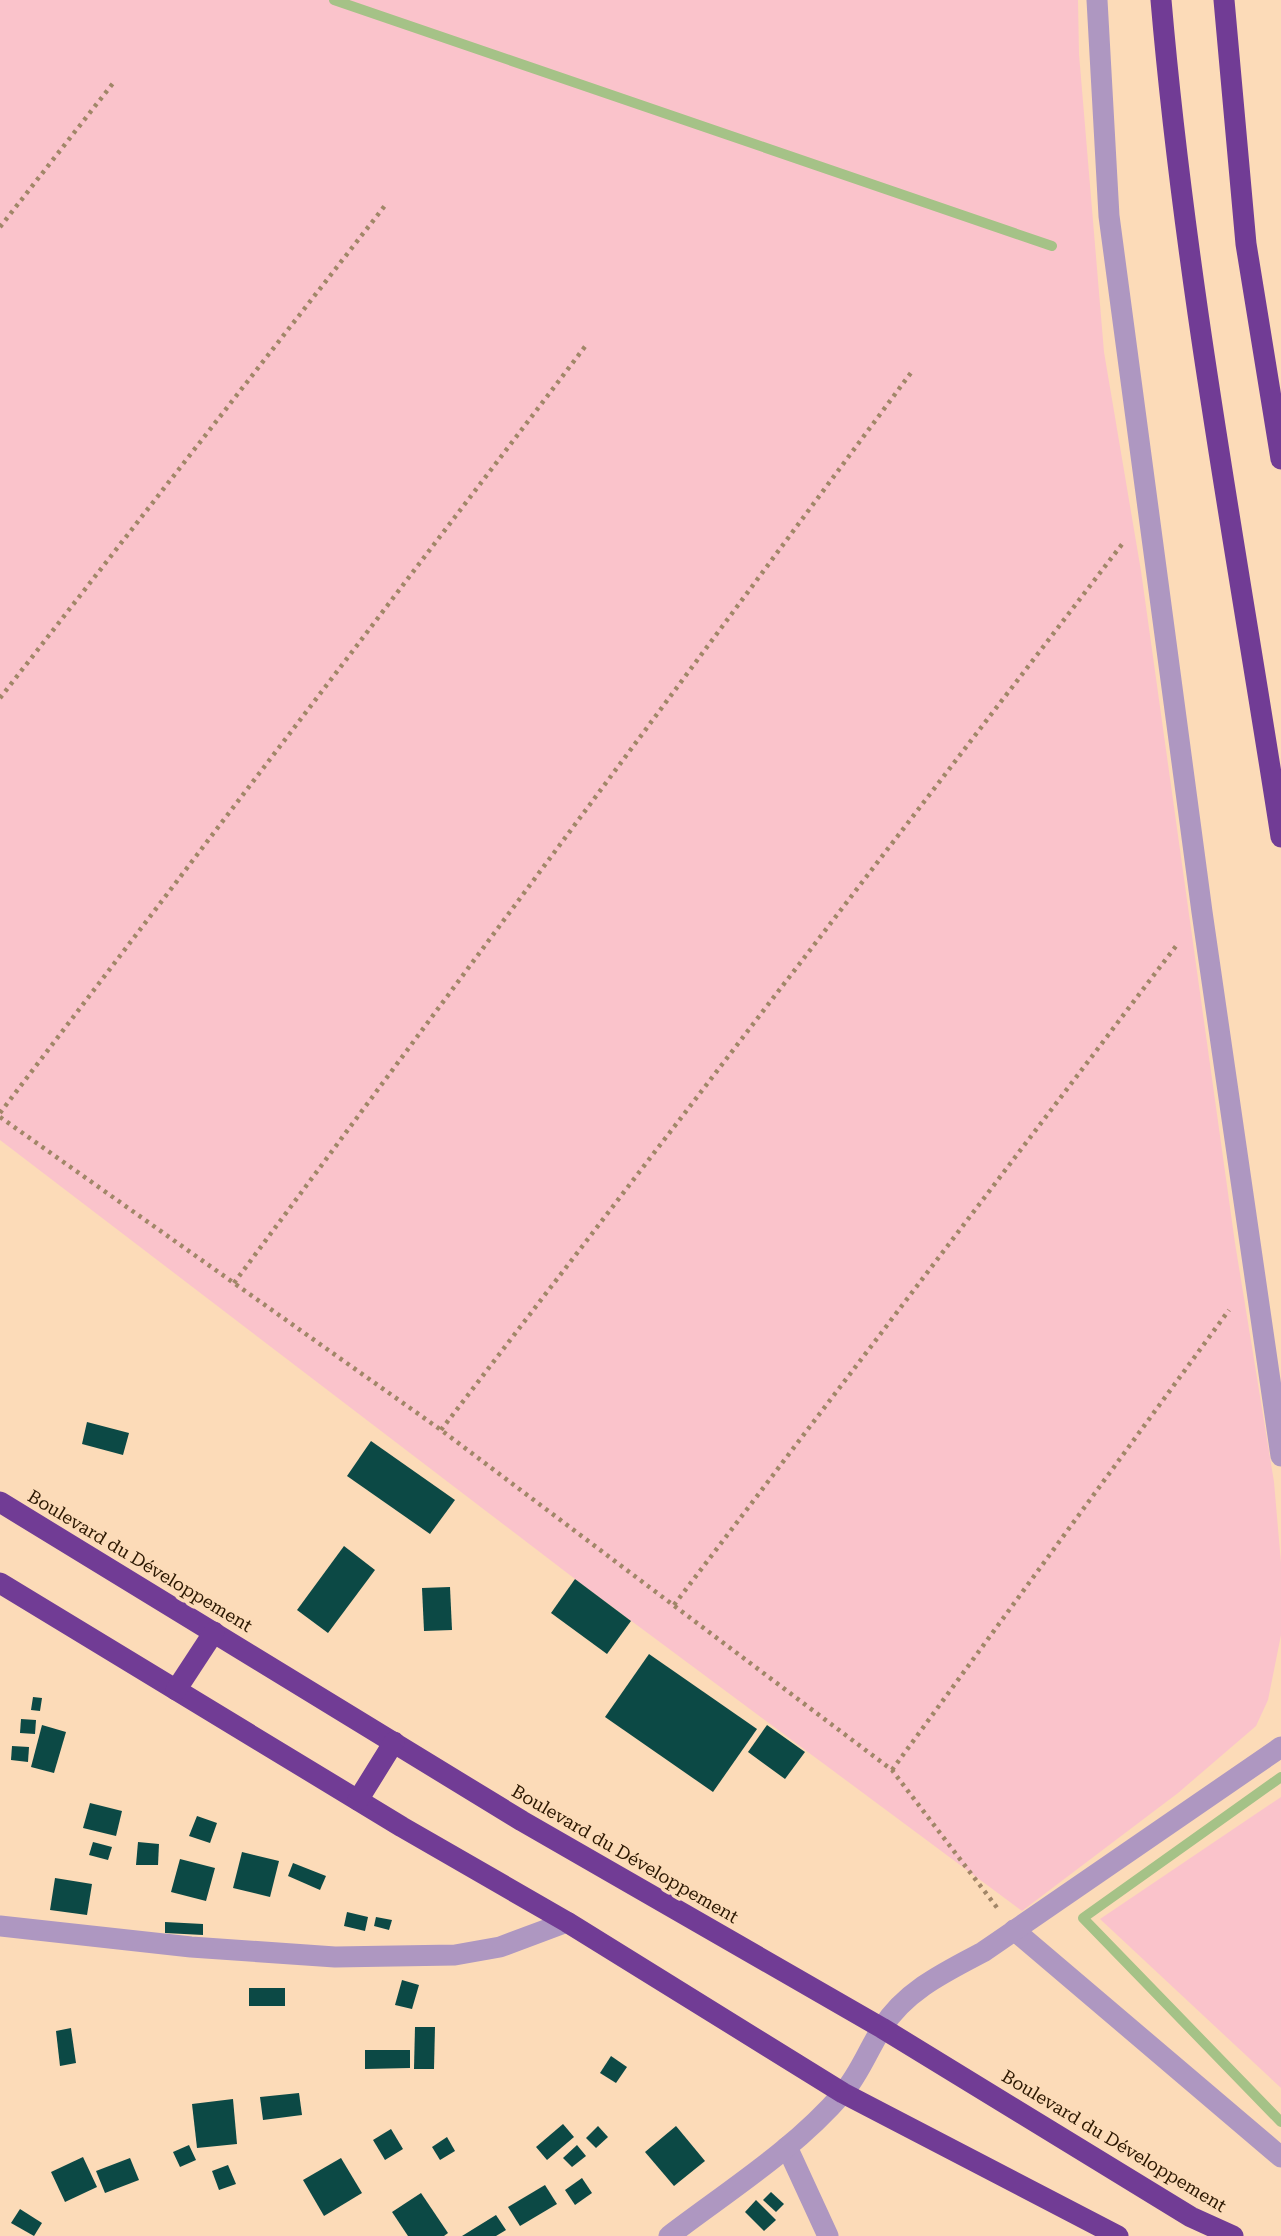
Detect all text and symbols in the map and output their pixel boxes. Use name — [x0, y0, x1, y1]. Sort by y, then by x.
street label: Boulevard du Développement — [24, 1485, 257, 1636]
street label: Boulevard du Développement — [508, 1780, 743, 1927]
street label: Boulevard du Développement — [998, 2065, 1231, 2216]

